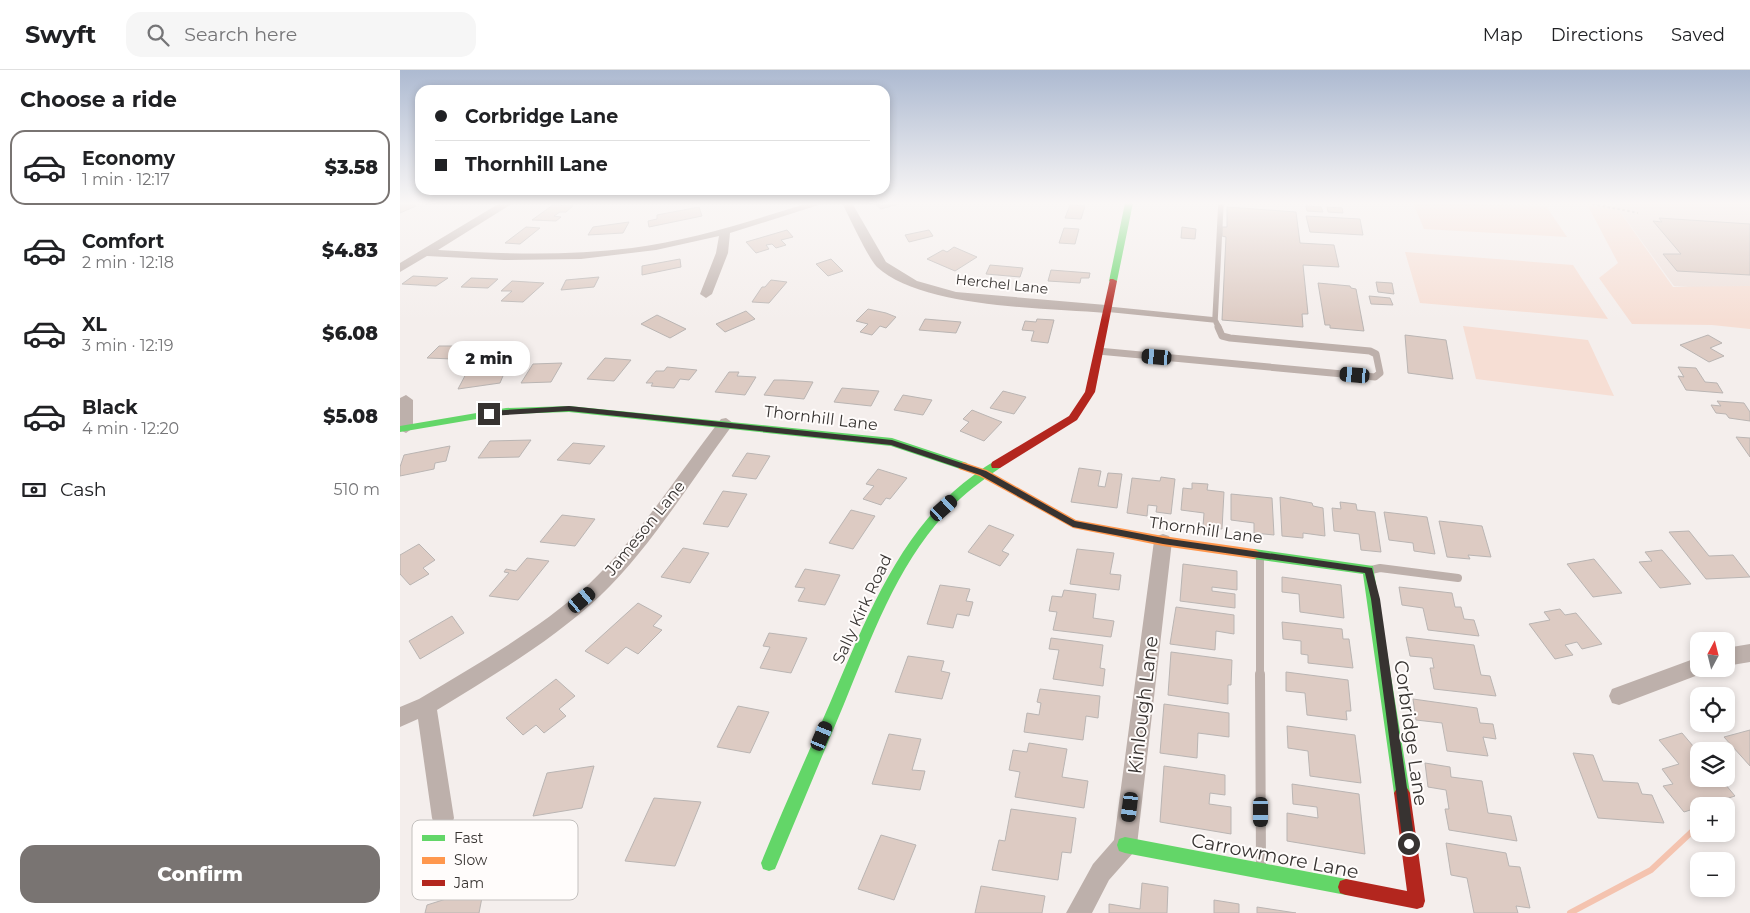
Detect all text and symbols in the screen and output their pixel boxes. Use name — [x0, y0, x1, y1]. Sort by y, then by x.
search box — [126, 12, 476, 57]
text: Swyft — [25, 20, 96, 49]
icon: search — [144, 21, 172, 49]
text: Search here — [184, 23, 297, 46]
text: Map — [1483, 24, 1523, 46]
text: Directions — [1551, 24, 1643, 46]
text: Saved — [1671, 24, 1725, 46]
text: Choose a ride — [20, 86, 177, 113]
text: Corbridge Lane — [465, 105, 618, 128]
icon: car — [22, 145, 67, 190]
text: Economy — [82, 147, 175, 170]
text: Thornhill Lane — [465, 153, 608, 176]
text: $3.58 — [325, 156, 378, 179]
text: 1 min · 12:17 — [82, 170, 170, 189]
icon: car — [22, 228, 67, 273]
text: Comfort — [82, 230, 164, 253]
text: $4.83 — [322, 239, 378, 262]
text: 2 min · 12:18 — [82, 253, 174, 272]
street label: Herchel Lane — [955, 270, 1049, 298]
icon: car — [22, 311, 67, 356]
text: XL — [82, 313, 107, 336]
text: $6.08 — [322, 322, 378, 345]
text: 3 min · 12:19 — [82, 336, 174, 355]
callout: 2 min — [448, 342, 530, 376]
car — [1141, 348, 1172, 366]
text: 2 min — [465, 349, 513, 368]
car — [1339, 366, 1370, 384]
icon: car — [22, 394, 67, 439]
text: Black — [82, 396, 138, 419]
street label: Thornhill Lane — [763, 402, 879, 434]
route end — [478, 403, 500, 425]
text: $5.08 — [323, 405, 378, 428]
text: 4 min · 12:20 — [82, 419, 179, 438]
icon: cash — [20, 476, 48, 504]
street label: Jameson Lane — [600, 477, 689, 580]
text: Cash — [60, 478, 107, 501]
text: 510 m — [333, 480, 380, 499]
car — [927, 492, 960, 524]
street label: Thornhill Lane — [1148, 513, 1264, 547]
street label: Sally Kirk Road — [828, 551, 896, 667]
car — [565, 585, 598, 615]
north arrow — [1690, 632, 1735, 678]
map controls — [1690, 632, 1735, 897]
street label: Kinlough Lane — [1123, 635, 1163, 775]
street label: Corbridge Lane — [1389, 659, 1433, 807]
button: locate — [1690, 687, 1735, 732]
car — [809, 719, 834, 753]
button: layers — [1690, 742, 1735, 787]
car — [1120, 791, 1139, 823]
car — [1253, 797, 1268, 827]
button: + — [1690, 797, 1735, 842]
legend — [412, 820, 578, 900]
street label: Carrowmore Lane — [1189, 828, 1361, 884]
text: Fast — [454, 829, 484, 847]
route start — [1398, 833, 1420, 855]
button: Confirm — [20, 845, 380, 903]
text: Slow — [454, 851, 488, 869]
button: − — [1690, 852, 1735, 897]
text: Jam — [453, 874, 484, 892]

